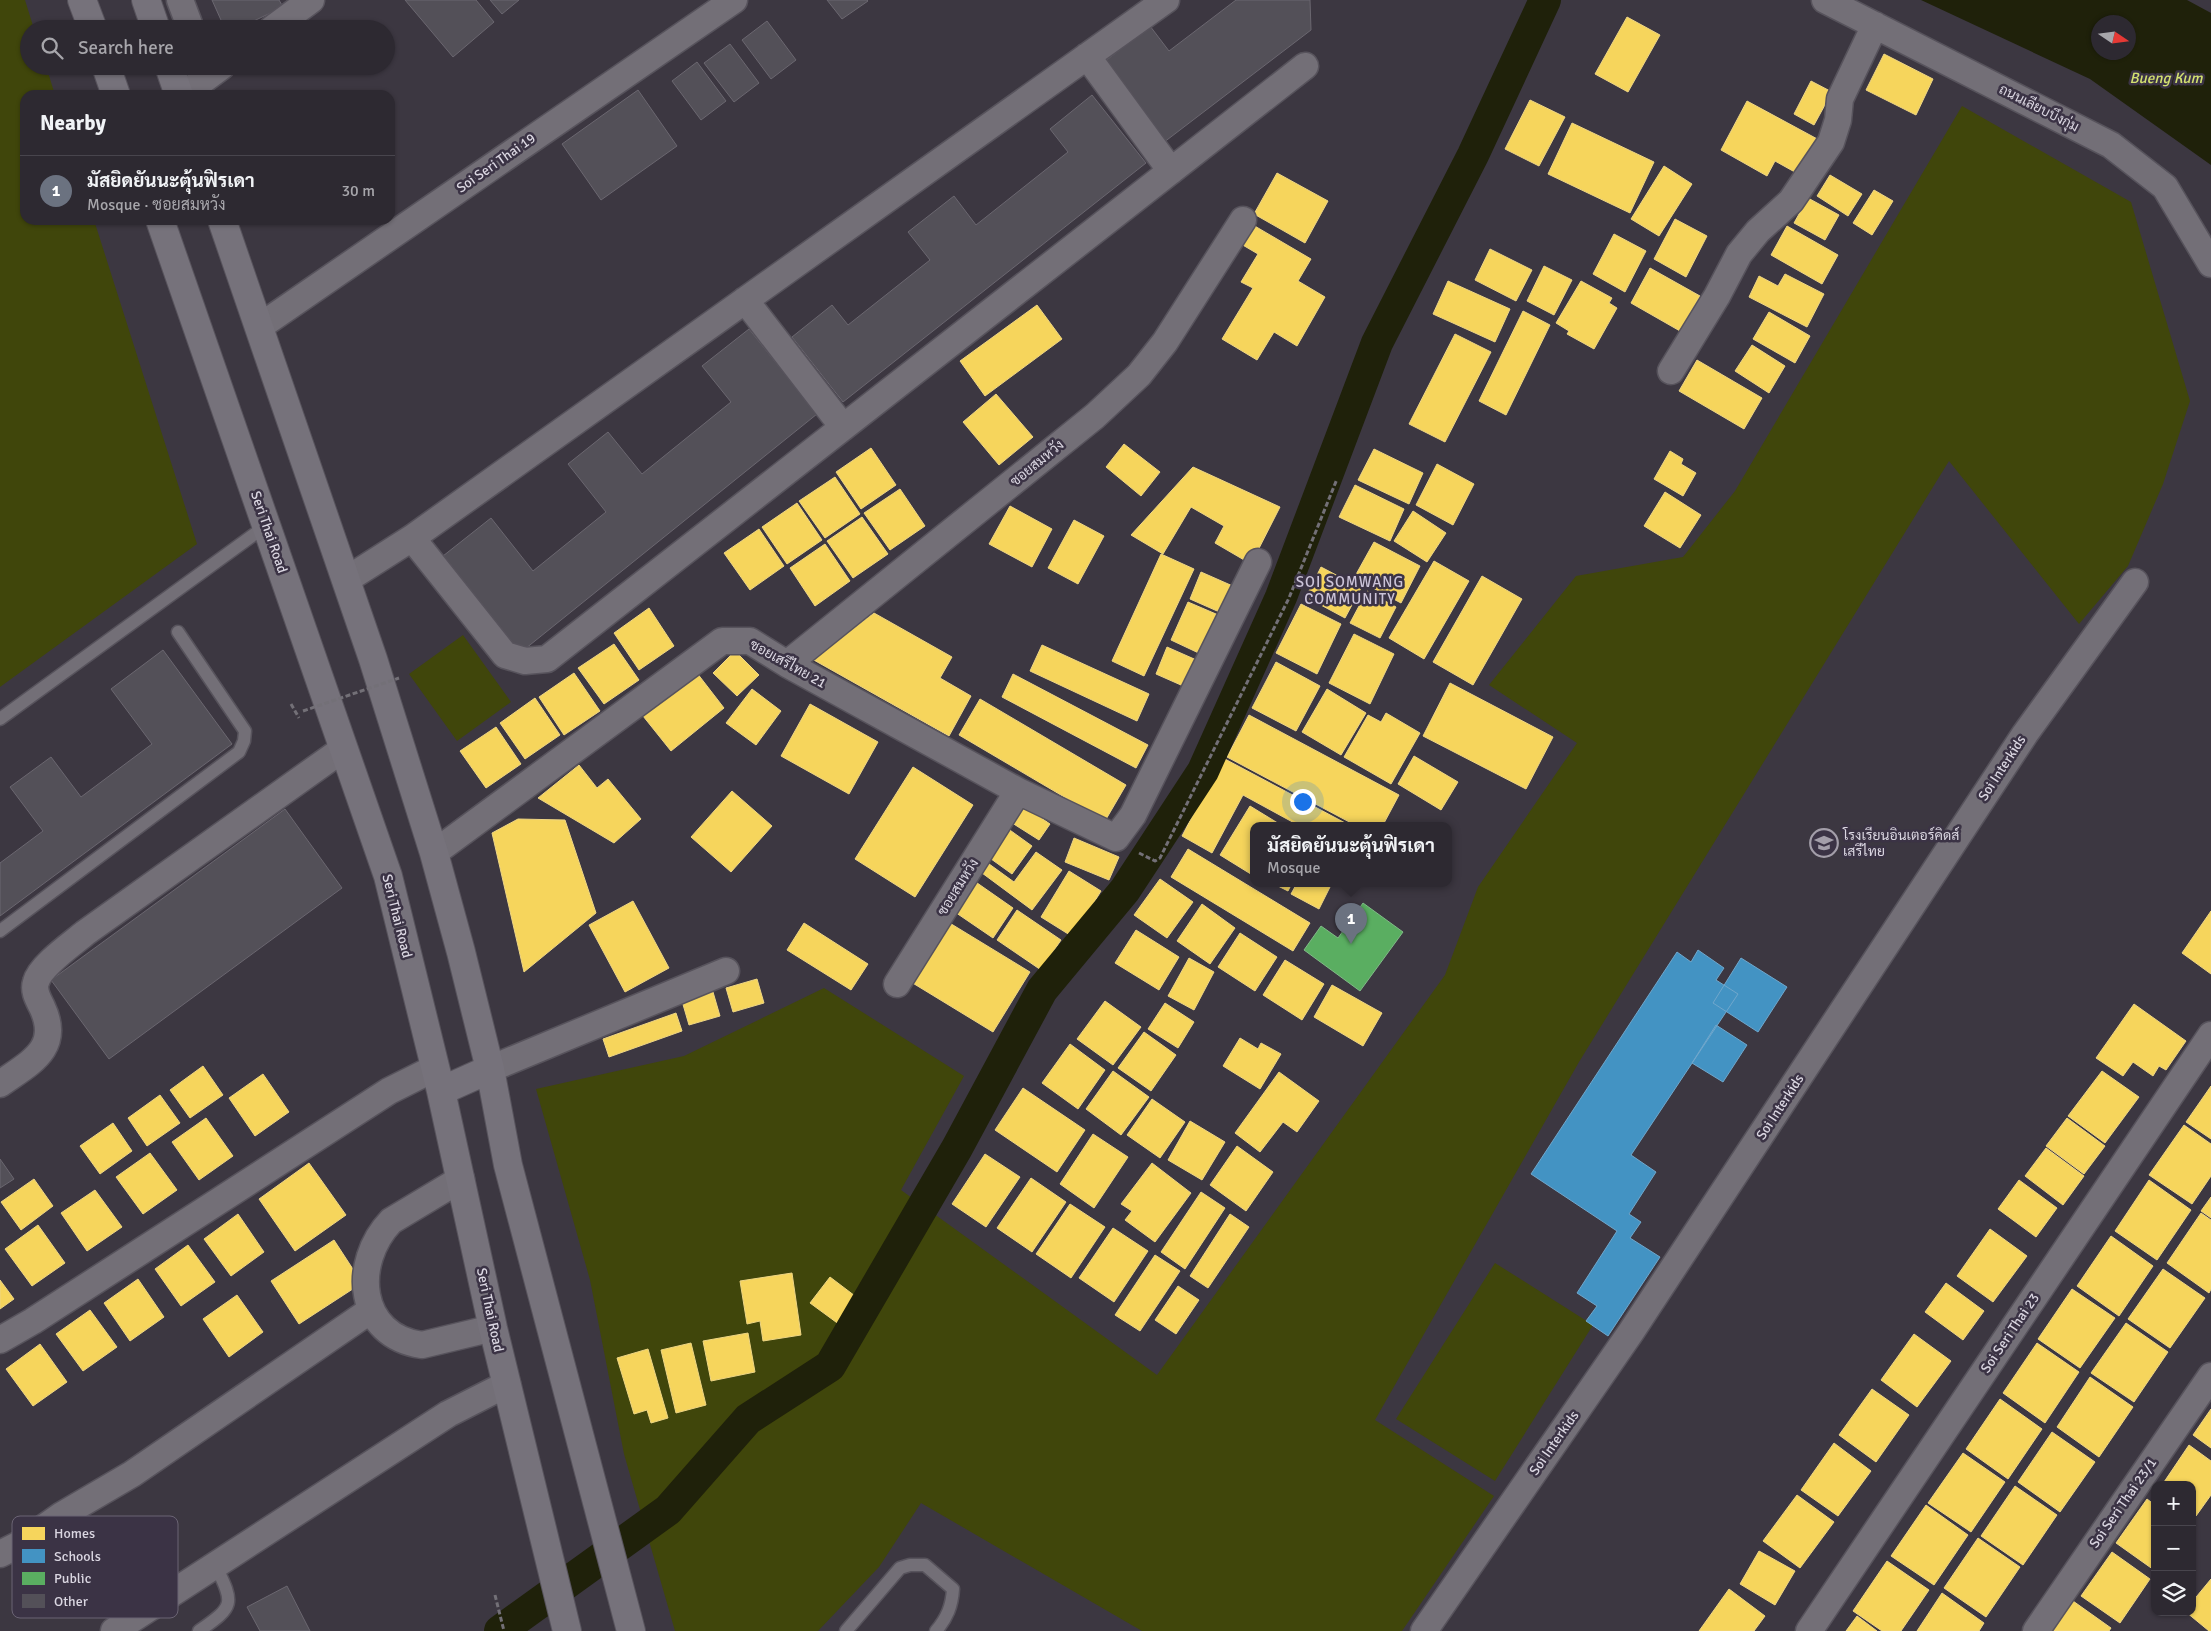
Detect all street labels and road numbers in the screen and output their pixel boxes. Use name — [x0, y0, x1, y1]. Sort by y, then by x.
street label: ถนนเลียบบึงกุ่ม — [1996, 80, 2082, 136]
street label: Soi Seri Thai 19 — [453, 129, 539, 197]
street label: ซอยสมหวัง — [1007, 436, 1067, 490]
street label: Seri Thai Road — [247, 489, 291, 575]
street label: ซอยเสรีไทย 21 — [747, 635, 830, 692]
street label: Soi Interkids — [1974, 732, 2030, 804]
street label: ซอยสมหวัง — [934, 855, 982, 919]
street label: Seri Thai Road — [378, 872, 416, 960]
street label: Soi Interkids — [1752, 1071, 1808, 1143]
street label: Seri Thai Road — [473, 1266, 507, 1354]
street label: Soi Seri Thai 23 — [1977, 1290, 2043, 1376]
street label: Soi Interkids — [1526, 1407, 1582, 1479]
street label: Soi Seri Thai 23/1 — [2086, 1455, 2160, 1551]

